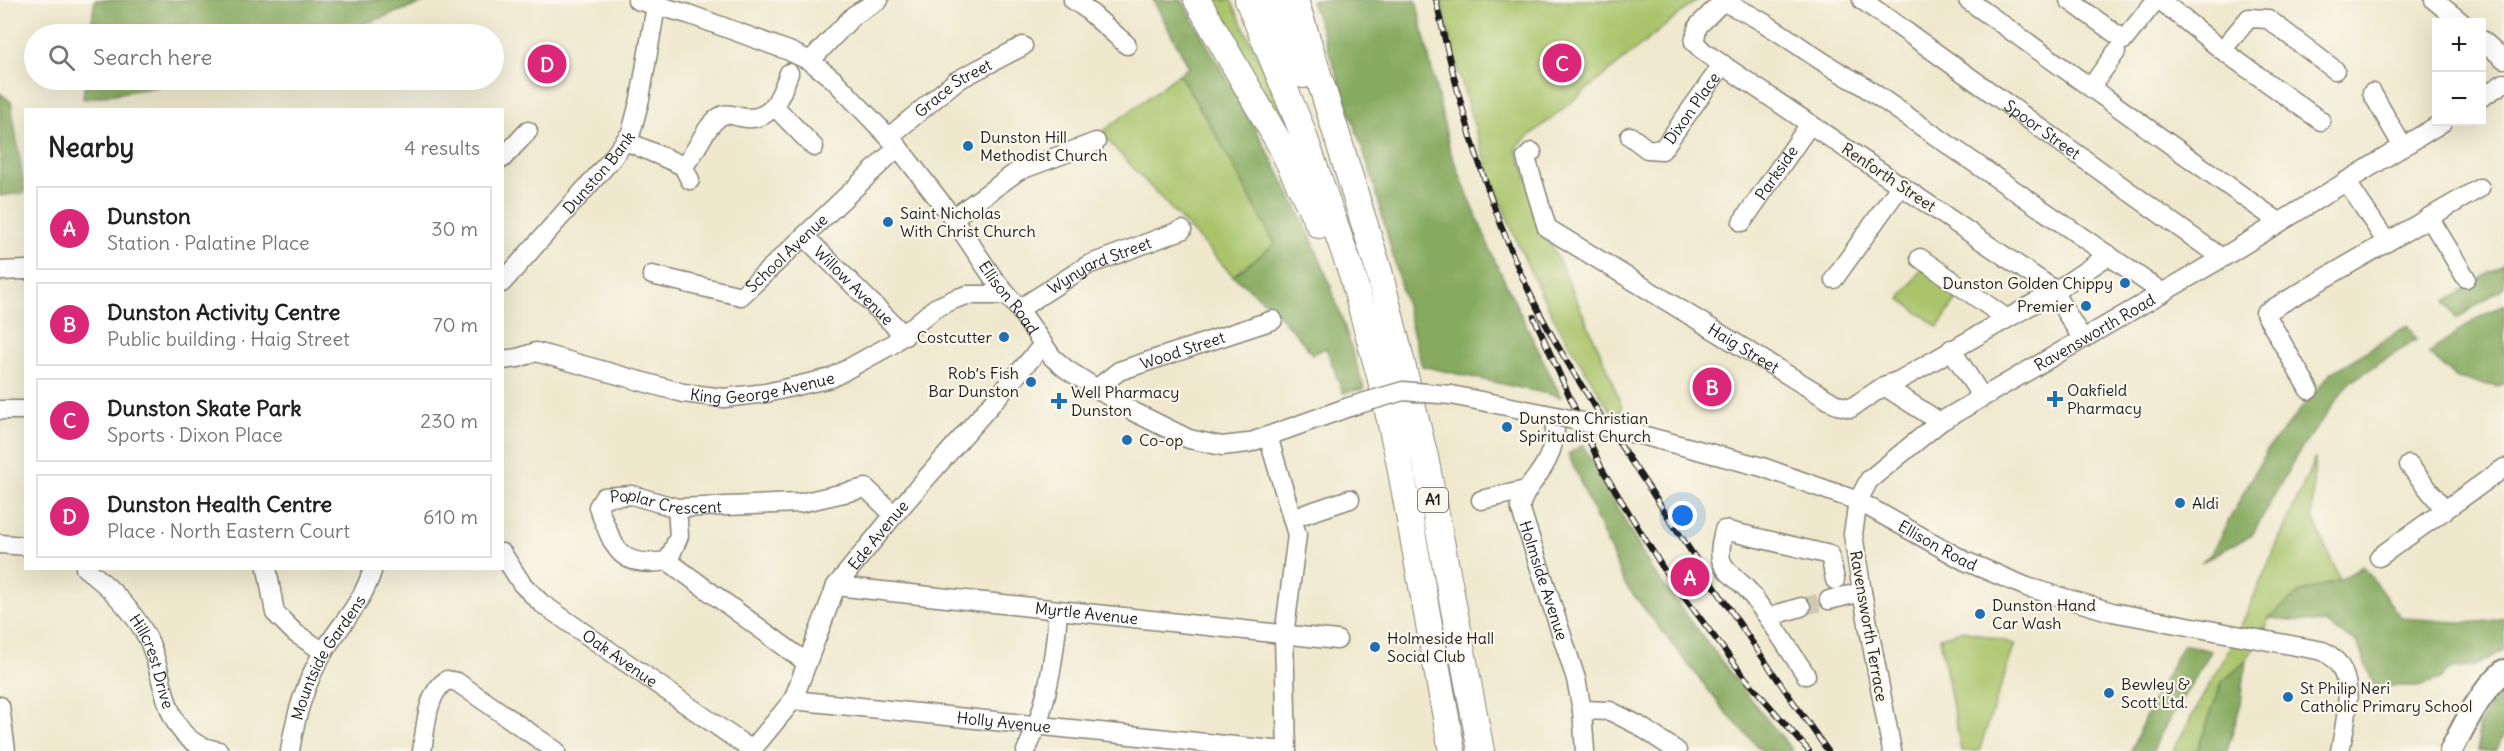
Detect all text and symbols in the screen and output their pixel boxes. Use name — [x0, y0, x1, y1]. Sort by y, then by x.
map controls — [2432, 18, 2486, 126]
button: + — [2432, 18, 2486, 72]
search box — [24, 24, 504, 90]
pin: C — [1542, 40, 1582, 86]
icon: search — [45, 41, 78, 74]
pin: D — [528, 42, 566, 86]
text: Search here — [93, 43, 212, 71]
street label: Grace Street — [910, 54, 995, 122]
street label: Dixon Place — [1660, 68, 1724, 148]
button: − — [2432, 72, 2486, 126]
street label: Spoor Street — [2000, 95, 2085, 164]
street label: Dunston Bank — [558, 127, 639, 218]
place label: Dunston Hill Methodist Church — [980, 127, 1107, 165]
text: Nearby — [48, 131, 134, 164]
text: 4 results — [404, 135, 480, 160]
street label: Renforth Street — [1838, 138, 1940, 216]
marker: Dunston Hill Methodist Church — [961, 139, 975, 153]
street label: Parkside — [1750, 142, 1802, 204]
text: Dunston — [107, 202, 191, 230]
place label: Saint Nicholas With Christ Church — [900, 203, 1036, 241]
street label: School Avenue — [741, 209, 831, 296]
marker: Saint Nicholas With Christ Church — [881, 215, 895, 229]
text: A — [63, 216, 76, 241]
text: 30 m — [431, 216, 478, 241]
text: Station · Palatine Place — [107, 230, 310, 255]
street label: Wynyard Street — [1044, 232, 1155, 298]
street label: Willow Avenue — [810, 241, 898, 329]
street label: Ellison Road — [975, 257, 1043, 338]
place label: Dunston Golden Chippy — [1942, 273, 2113, 293]
marker: Dunston Golden Chippy — [2118, 276, 2132, 290]
street label: Ravensworth Road — [2031, 289, 2158, 375]
place label: Premier — [2017, 296, 2074, 316]
text: Dunston Activity Centre — [107, 298, 340, 326]
marker: Premier — [2079, 299, 2093, 313]
text: B — [63, 312, 76, 337]
text: 70 m — [433, 312, 478, 337]
street label: Haig Street — [1704, 319, 1783, 378]
text: Public building · Haig Street — [107, 326, 350, 351]
street label: Wood Street — [1138, 326, 1228, 373]
place label: Costcutter — [917, 327, 992, 347]
marker: Costcutter — [997, 330, 1011, 344]
place label: Rob’s Fish Bar Dunston — [928, 363, 1019, 401]
pin: B — [1692, 364, 1732, 410]
street label: King George Avenue — [689, 368, 836, 408]
marker: Rob’s Fish Bar Dunston — [1024, 375, 1038, 389]
place label: Oakfield Pharmacy — [2067, 380, 2142, 418]
place label: Well Pharmacy Dunston — [1071, 382, 1179, 420]
marker: Oakfield Pharmacy — [2048, 392, 2062, 406]
text: Dunston Skate Park — [107, 394, 302, 422]
marker: Well Pharmacy Dunston — [1052, 394, 1066, 408]
text: C — [63, 408, 76, 433]
text: 230 m — [420, 408, 478, 433]
place label: Dunston Christian Spiritualist Church — [1519, 408, 1651, 446]
marker: Dunston Christian Spiritualist Church — [1500, 420, 1514, 434]
text: Sports · Dixon Place — [107, 422, 283, 447]
place label: Co-op — [1139, 430, 1183, 450]
marker: Co-op — [1120, 433, 1134, 447]
street label: Poplar Crescent — [609, 484, 723, 518]
road number: A1 — [1418, 488, 1448, 512]
text: Dunston Health Centre — [107, 490, 332, 518]
place label: Aldi — [2192, 493, 2219, 513]
street label: Ede Avenue — [843, 496, 913, 574]
marker: Aldi — [2173, 496, 2187, 510]
your location — [1668, 501, 1697, 530]
text: D — [62, 504, 77, 529]
text: 610 m — [423, 504, 478, 529]
street label: Ellison Road — [1895, 516, 1980, 575]
text: Place · North Eastern Court — [107, 518, 350, 543]
street label: Holmside Avenue — [1515, 518, 1573, 643]
street label: Ravensworth Terrace — [1846, 549, 1892, 703]
pin: A — [1670, 554, 1710, 600]
street label: Mountside Gardens — [287, 592, 370, 722]
place label: Dunston Hand Car Wash — [1992, 595, 2096, 633]
street label: Myrtle Avenue — [1034, 598, 1139, 628]
marker: Dunston Hand Car Wash — [1973, 607, 1987, 621]
street label: Hillcrest Drive — [125, 610, 179, 711]
street label: Oak Avenue — [578, 625, 661, 691]
place label: Holmeside Hall Social Club — [1387, 628, 1494, 666]
marker: Holmeside Hall Social Club — [1368, 640, 1382, 654]
place label: Bewley & Scott Ltd. — [2121, 674, 2190, 712]
place label: St Philip Neri Catholic Primary School — [2300, 678, 2472, 716]
marker: Bewley & Scott Ltd. — [2102, 686, 2116, 700]
marker: St Philip Neri Catholic Primary School — [2281, 690, 2295, 704]
street label: Holly Avenue — [956, 707, 1052, 737]

